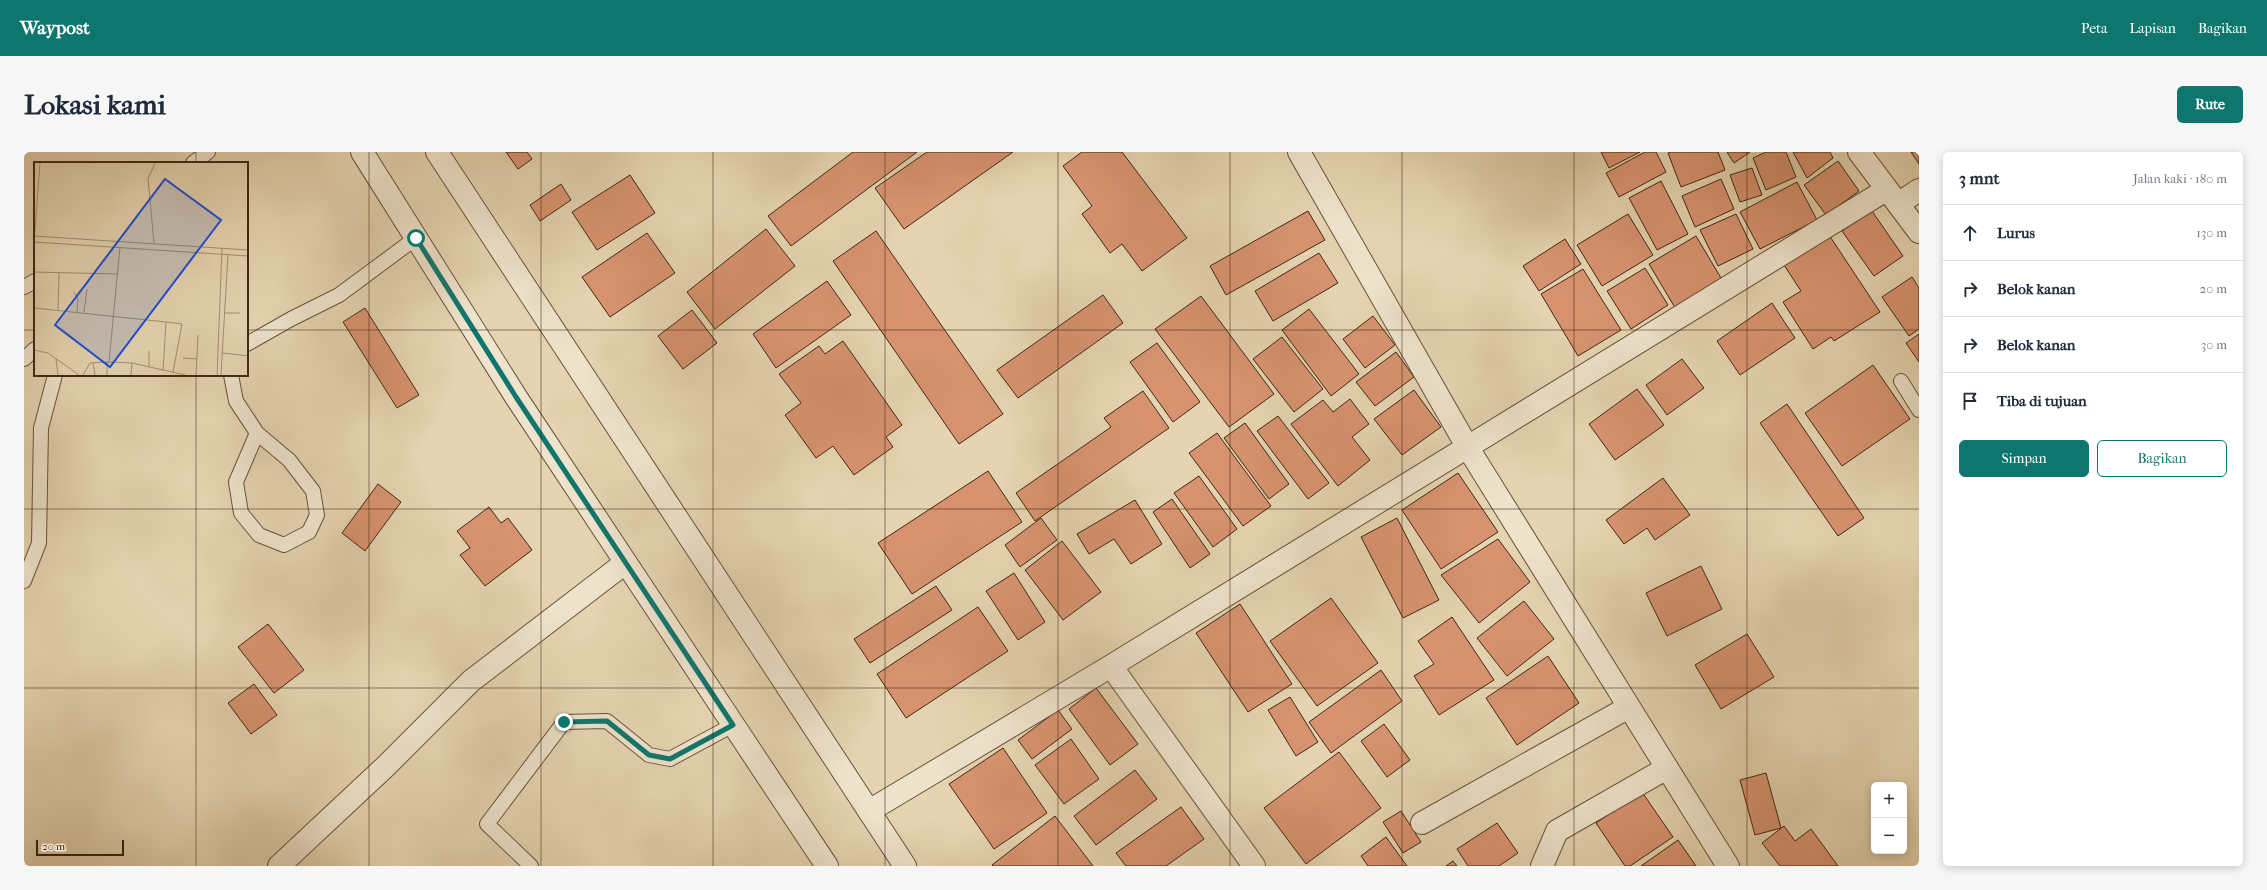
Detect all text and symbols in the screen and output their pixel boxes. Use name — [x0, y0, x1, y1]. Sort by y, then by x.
text: Waypost — [20, 17, 90, 39]
text: Peta — [2081, 20, 2108, 37]
text: Lapisan — [2130, 20, 2176, 37]
text: Bagikan — [2198, 20, 2247, 37]
button: Rute — [2177, 86, 2243, 123]
text: Lokasi kami — [24, 88, 166, 121]
inset map — [34, 162, 248, 376]
text: 3 mnt — [1959, 168, 2000, 188]
text: Jalan kaki · 180 m — [2133, 171, 2227, 186]
icon: ahead — [1959, 222, 1981, 244]
text: Lurus — [1997, 224, 2035, 242]
text: 130 m — [2196, 225, 2227, 240]
route start — [407, 229, 425, 247]
icon: right — [1959, 278, 1981, 300]
text: Belok kanan — [1997, 280, 2076, 298]
text: 20 m — [2200, 281, 2227, 296]
icon: right — [1959, 334, 1981, 356]
text: Belok kanan — [1997, 336, 2076, 354]
text: 30 m — [2201, 337, 2227, 352]
icon: arrive — [1959, 390, 1981, 412]
text: Tiba di tujuan — [1997, 392, 2087, 410]
button: Simpan — [1959, 440, 2089, 477]
button: Bagikan — [2097, 440, 2227, 477]
route end — [555, 713, 573, 731]
map controls — [1871, 782, 1907, 854]
button: + — [1871, 782, 1907, 818]
button: − — [1871, 818, 1907, 854]
scale bar — [36, 838, 124, 857]
text: 20 m — [42, 840, 65, 853]

